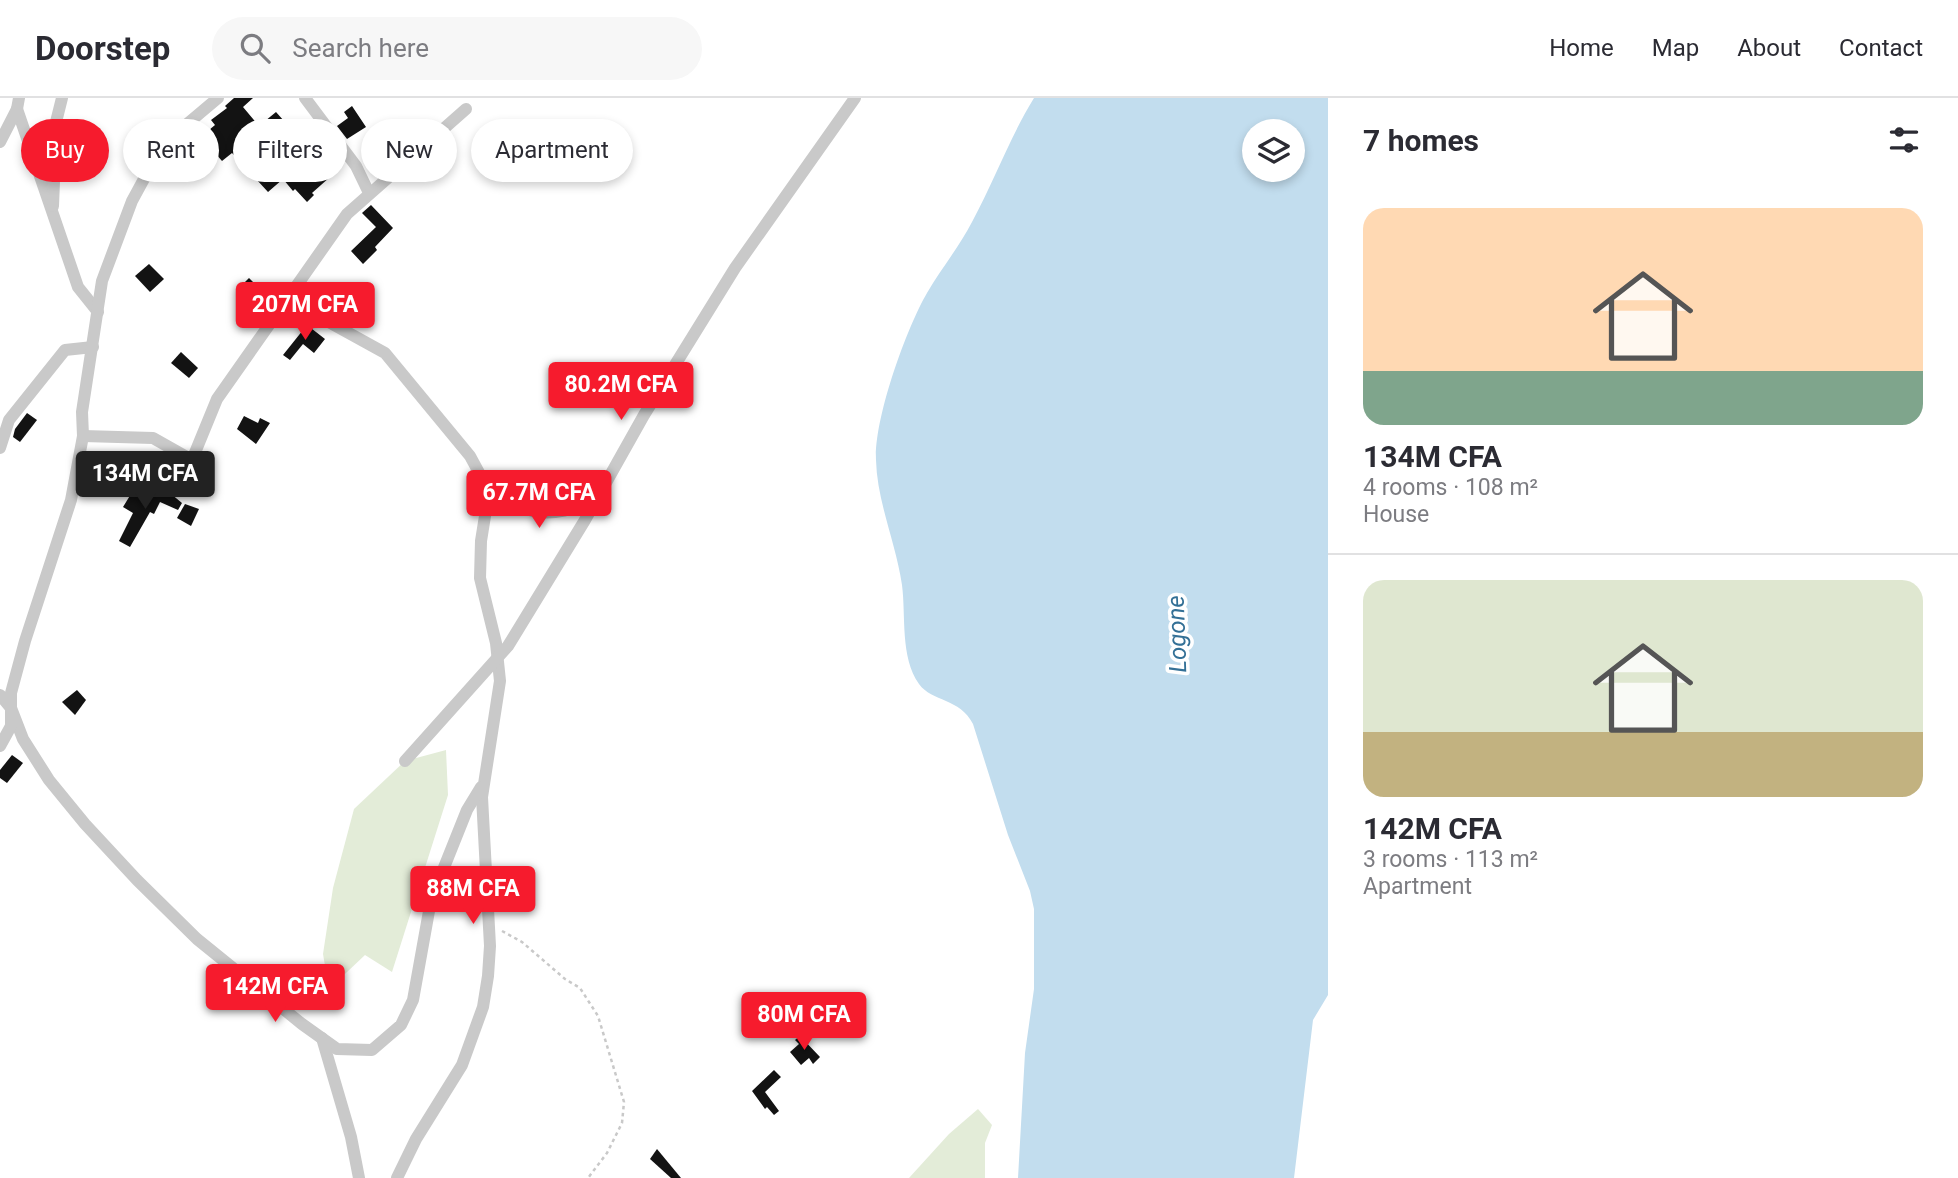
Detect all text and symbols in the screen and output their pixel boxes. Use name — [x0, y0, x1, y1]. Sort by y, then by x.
search box — [212, 17, 702, 80]
text: Doorstep — [35, 29, 170, 68]
icon: search — [236, 29, 274, 67]
text: Search here — [292, 33, 429, 63]
text: Home — [1549, 34, 1614, 62]
text: Map — [1652, 34, 1699, 62]
text: About — [1737, 34, 1801, 62]
text: Contact — [1839, 34, 1923, 62]
chip: Buy — [21, 119, 109, 182]
chip: Rent — [123, 119, 219, 182]
chip: Filters — [233, 119, 347, 182]
chip: New — [361, 119, 457, 182]
chip: Apartment — [471, 119, 633, 182]
map controls — [1242, 119, 1305, 182]
button: layers — [1242, 119, 1305, 182]
icon: filters — [1885, 121, 1923, 159]
text: 7 homes — [1363, 123, 1479, 158]
icon: home — [1580, 253, 1706, 379]
pin: 207M CFA — [233, 282, 377, 342]
text: 207M CFA — [252, 291, 358, 318]
pin: 80.2M CFA — [541, 362, 701, 422]
text: 80.2M CFA — [564, 371, 678, 398]
text: 134M CFA — [1363, 439, 1502, 474]
pin: 134M CFA — [73, 452, 217, 511]
text: 134M CFA — [92, 460, 198, 487]
pin: 67.7M CFA — [459, 470, 619, 530]
text: 4 rooms · 108 m² — [1363, 474, 1538, 501]
text: 67.7M CFA — [482, 479, 596, 506]
text: House — [1363, 501, 1429, 528]
water label: Logone — [1162, 595, 1192, 673]
icon: home — [1580, 625, 1706, 751]
text: 142M CFA — [1363, 811, 1502, 846]
text: 3 rooms · 113 m² — [1363, 846, 1538, 873]
pin: 88M CFA — [408, 866, 538, 926]
text: Apartment — [1363, 873, 1472, 900]
text: 88M CFA — [426, 875, 520, 902]
pin: 142M CFA — [203, 964, 347, 1024]
text: 142M CFA — [222, 973, 328, 1000]
pin: 80M CFA — [739, 992, 869, 1052]
text: 80M CFA — [757, 1001, 851, 1028]

